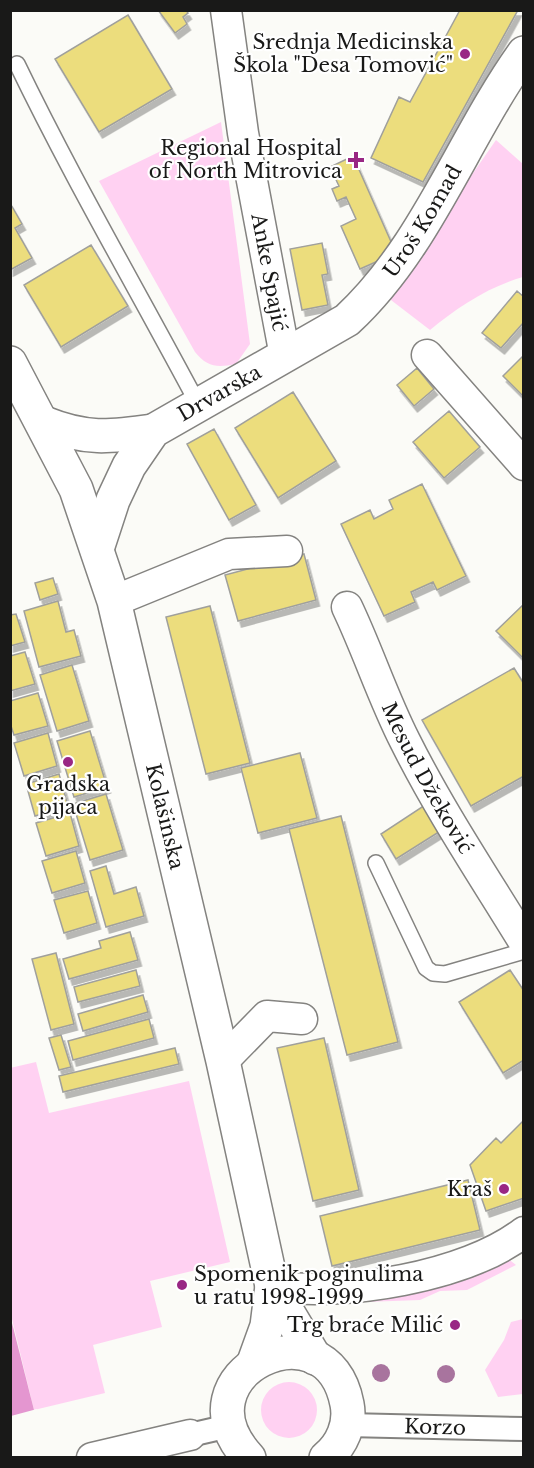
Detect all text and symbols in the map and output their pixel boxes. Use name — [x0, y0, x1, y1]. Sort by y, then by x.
place label: Srednja Medicinska Škola "Desa Tomović" — [233, 30, 454, 77]
marker: Srednja Medicinska Škola "Desa Tomović" — [458, 47, 472, 61]
place label: Regional Hospital of North Mitrovica — [149, 136, 343, 183]
marker: Regional Hospital of North Mitrovica — [347, 151, 365, 169]
street label: Uroš Komad — [378, 161, 466, 282]
street label: Anke Spajić — [246, 211, 292, 333]
street label: Drvarska — [173, 359, 266, 426]
street label: Mesud Džeković — [377, 699, 478, 858]
marker: Gradska pijaca — [61, 755, 75, 769]
street label: Kolašinska — [141, 761, 189, 873]
place label: Gradska pijaca — [26, 772, 111, 819]
place label: Kraš — [447, 1177, 492, 1201]
marker: Kraš — [497, 1182, 511, 1196]
place label: Spomenik poginulima u ratu 1998-1999 — [194, 1262, 424, 1309]
marker: Spomenik poginulima u ratu 1998-1999 — [175, 1278, 189, 1292]
place label: Trg braće Milić — [287, 1313, 443, 1337]
marker: Trg braće Milić — [448, 1318, 462, 1332]
street label: Korzo — [404, 1414, 466, 1440]

